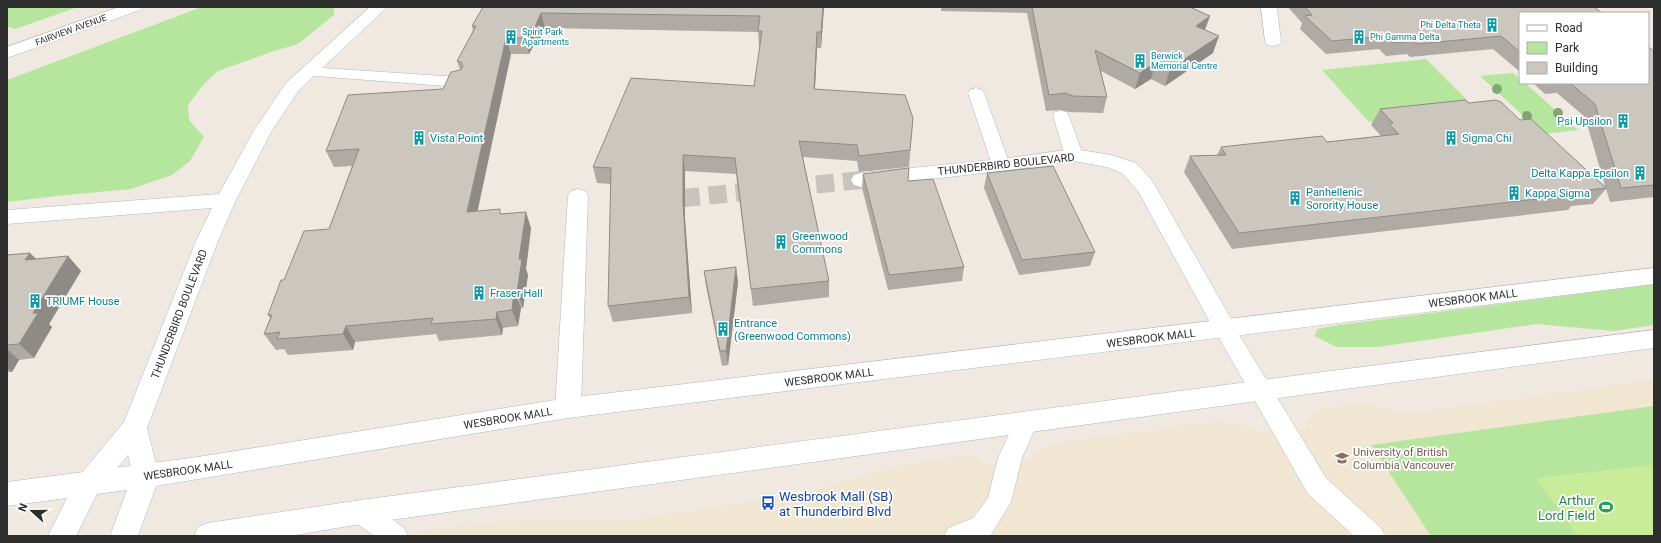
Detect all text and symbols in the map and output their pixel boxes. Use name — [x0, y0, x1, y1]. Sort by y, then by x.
street label: FAIRVIEW AVENUE — [34, 12, 108, 48]
legend — [1519, 12, 1649, 84]
building icon: Phi Delta Theta — [1484, 17, 1500, 33]
place label: Phi Delta Theta — [1420, 20, 1481, 30]
text: Road — [1555, 21, 1583, 35]
place label: Spirit Park Apartments — [522, 27, 570, 47]
building icon: Spirit Park Apartments — [503, 29, 519, 45]
building icon: Phi Gamma Delta — [1351, 29, 1367, 45]
place label: Phi Gamma Delta — [1370, 32, 1440, 42]
text: Park — [1555, 41, 1580, 55]
place label: Berwick Memorial Centre — [1151, 51, 1218, 71]
building icon: Berwick Memorial Centre — [1132, 53, 1148, 69]
text: Building — [1555, 61, 1598, 75]
building icon: Psi Upsilon — [1615, 113, 1631, 129]
place label: Psi Upsilon — [1557, 115, 1612, 128]
building icon: Vista Point — [411, 130, 427, 146]
building icon: Sigma Chi — [1443, 130, 1459, 146]
place label: Vista Point — [430, 132, 484, 145]
place label: Sigma Chi — [1462, 132, 1512, 145]
street label: THUNDERBIRD BOULEVARD — [937, 151, 1075, 178]
building icon: Delta Kappa Epsilon — [1632, 165, 1648, 181]
place label: Delta Kappa Epsilon — [1531, 167, 1629, 180]
building icon: Kappa Sigma — [1506, 185, 1522, 201]
place label: Panhellenic Sorority House — [1306, 186, 1378, 212]
place label: Kappa Sigma — [1525, 187, 1590, 200]
building icon: Panhellenic Sorority House — [1287, 190, 1303, 206]
place label: Greenwood Commons — [792, 230, 848, 256]
building icon: Greenwood Commons — [773, 234, 789, 250]
street label: THUNDERBIRD BOULEVARD — [149, 248, 210, 381]
building icon: Fraser Hall — [471, 285, 487, 301]
place label: Fraser Hall — [490, 287, 543, 300]
street label: WESBROOK MALL — [1428, 287, 1518, 310]
building icon: TRIUMF House — [27, 293, 43, 309]
place label: TRIUMF House — [46, 295, 120, 308]
place label: Entrance (Greenwood Commons) — [734, 317, 851, 343]
building icon: Entrance (Greenwood Commons) — [715, 321, 731, 337]
street label: WESBROOK MALL — [1106, 327, 1196, 350]
street label: WESBROOK MALL — [784, 366, 874, 389]
street label: WESBROOK MALL — [463, 405, 553, 432]
place label: University of British Columbia Vancouver — [1353, 446, 1454, 472]
school or university icon: University of British Columbia Vancouver — [1334, 450, 1350, 466]
street label: WESBROOK MALL — [143, 458, 233, 483]
place label: Wesbrook Mall (SB) at Thunderbird Blvd — [779, 489, 893, 519]
north arrow — [12, 491, 52, 531]
place label: Arthur Lord Field — [1538, 493, 1596, 523]
bus stop icon: Wesbrook Mall (SB) at Thunderbird Blvd — [760, 495, 776, 511]
sports icon: Arthur Lord Field — [1598, 499, 1614, 515]
text: N — [16, 501, 31, 514]

